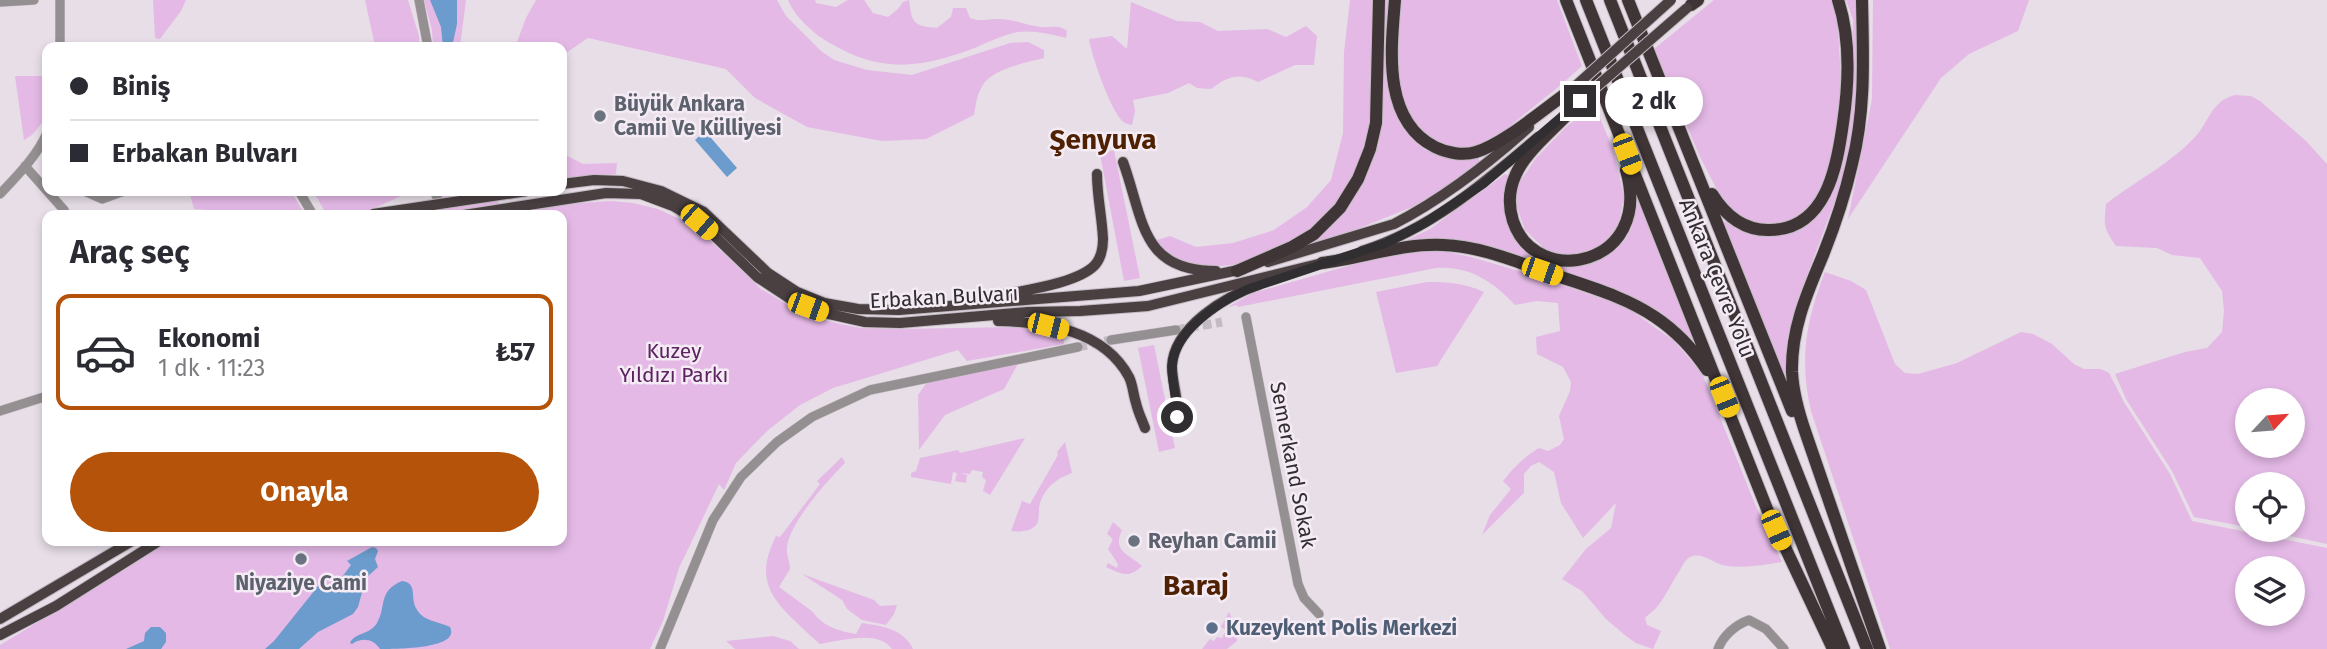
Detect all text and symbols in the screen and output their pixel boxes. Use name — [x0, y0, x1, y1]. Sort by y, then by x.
text: Biniş — [112, 71, 170, 102]
callout: 2 dk — [1604, 76, 1702, 126]
route end — [1564, 85, 1596, 117]
text: 2 dk — [1632, 87, 1676, 115]
place label: Büyük Ankara Camii Ve Külliyesi — [614, 91, 782, 141]
marker: Büyük Ankara Camii Ve Külliyesi — [592, 108, 608, 124]
district label: Şenyuva — [1049, 123, 1157, 157]
car — [1610, 131, 1645, 177]
text: Erbakan Bulvarı — [112, 138, 298, 169]
street label: Ankara Çevre Yolu — [1673, 195, 1761, 361]
car — [677, 200, 722, 244]
text: Araç seç — [70, 233, 190, 271]
car — [1519, 254, 1566, 288]
street label: Erbakan Bulvarı — [869, 280, 1019, 314]
car — [785, 290, 832, 324]
car — [1026, 311, 1071, 341]
icon: car — [74, 321, 137, 384]
text: Ekonomi — [158, 323, 260, 354]
text: ₺57 — [495, 337, 535, 368]
park label: Kuzey Yıldızı Parkı — [620, 338, 728, 388]
text: 1 dk · 11:23 — [158, 354, 265, 382]
car — [1707, 374, 1742, 420]
street label: Semerkand Sokak — [1264, 380, 1322, 551]
north arrow — [2235, 388, 2305, 458]
map controls — [2235, 388, 2305, 626]
route start — [1161, 401, 1193, 433]
button: Onayla — [70, 452, 539, 532]
button: locate — [2235, 472, 2305, 542]
car — [1758, 507, 1795, 553]
place label: Reyhan Camii — [1148, 528, 1277, 554]
marker: Reyhan Camii — [1126, 533, 1142, 549]
marker: Niyaziye Cami — [293, 551, 309, 567]
button: layers — [2235, 556, 2305, 626]
district label: Baraj — [1163, 569, 1229, 602]
place label: Niyaziye Cami — [235, 570, 367, 596]
place label: Kuzeykent Polis Merkezi — [1226, 615, 1457, 641]
marker: Kuzeykent Polis Merkezi — [1204, 620, 1220, 636]

